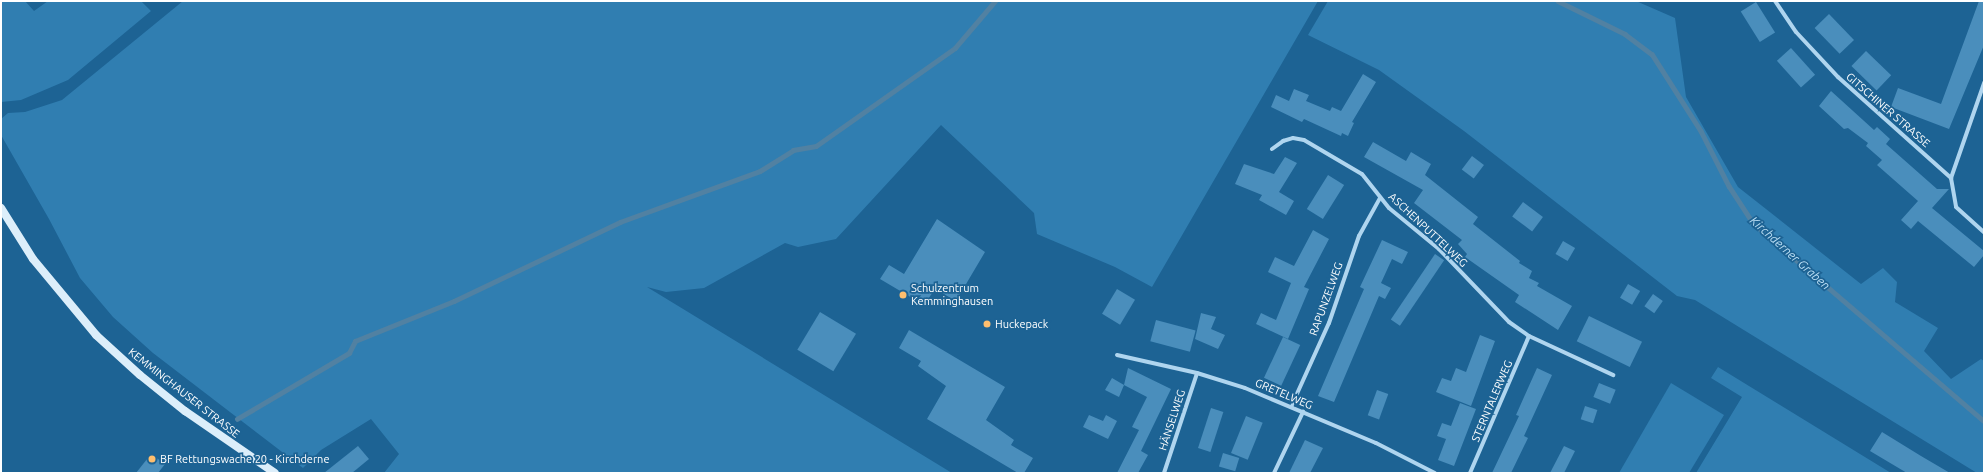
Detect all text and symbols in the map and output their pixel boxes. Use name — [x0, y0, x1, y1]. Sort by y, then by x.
street label: GITSCHINER STRASSE — [1843, 70, 1933, 150]
street label: ASCHENPUTTELWEG — [1386, 190, 1470, 270]
water label: Kirchderner Graben — [1747, 213, 1833, 293]
street label: RAPUNZELWEG — [1307, 260, 1345, 338]
place label: Schulzentrum Kemminghausen — [911, 282, 993, 308]
marker: Schulzentrum Kemminghausen — [898, 290, 908, 300]
place label: Huckepack — [995, 317, 1048, 331]
marker: Huckepack — [982, 319, 992, 329]
street label: KEMMINGHAUSER STRASSE — [126, 345, 242, 441]
street label: STERNTALERWEG — [1469, 358, 1515, 444]
street label: GRETELWEG — [1253, 376, 1315, 412]
street label: HÄNSELWEG — [1156, 388, 1188, 452]
place label: BF Rettungswache 20 - Kirchderne — [160, 452, 329, 466]
marker: BF Rettungswache 20 - Kirchderne — [147, 454, 157, 464]

